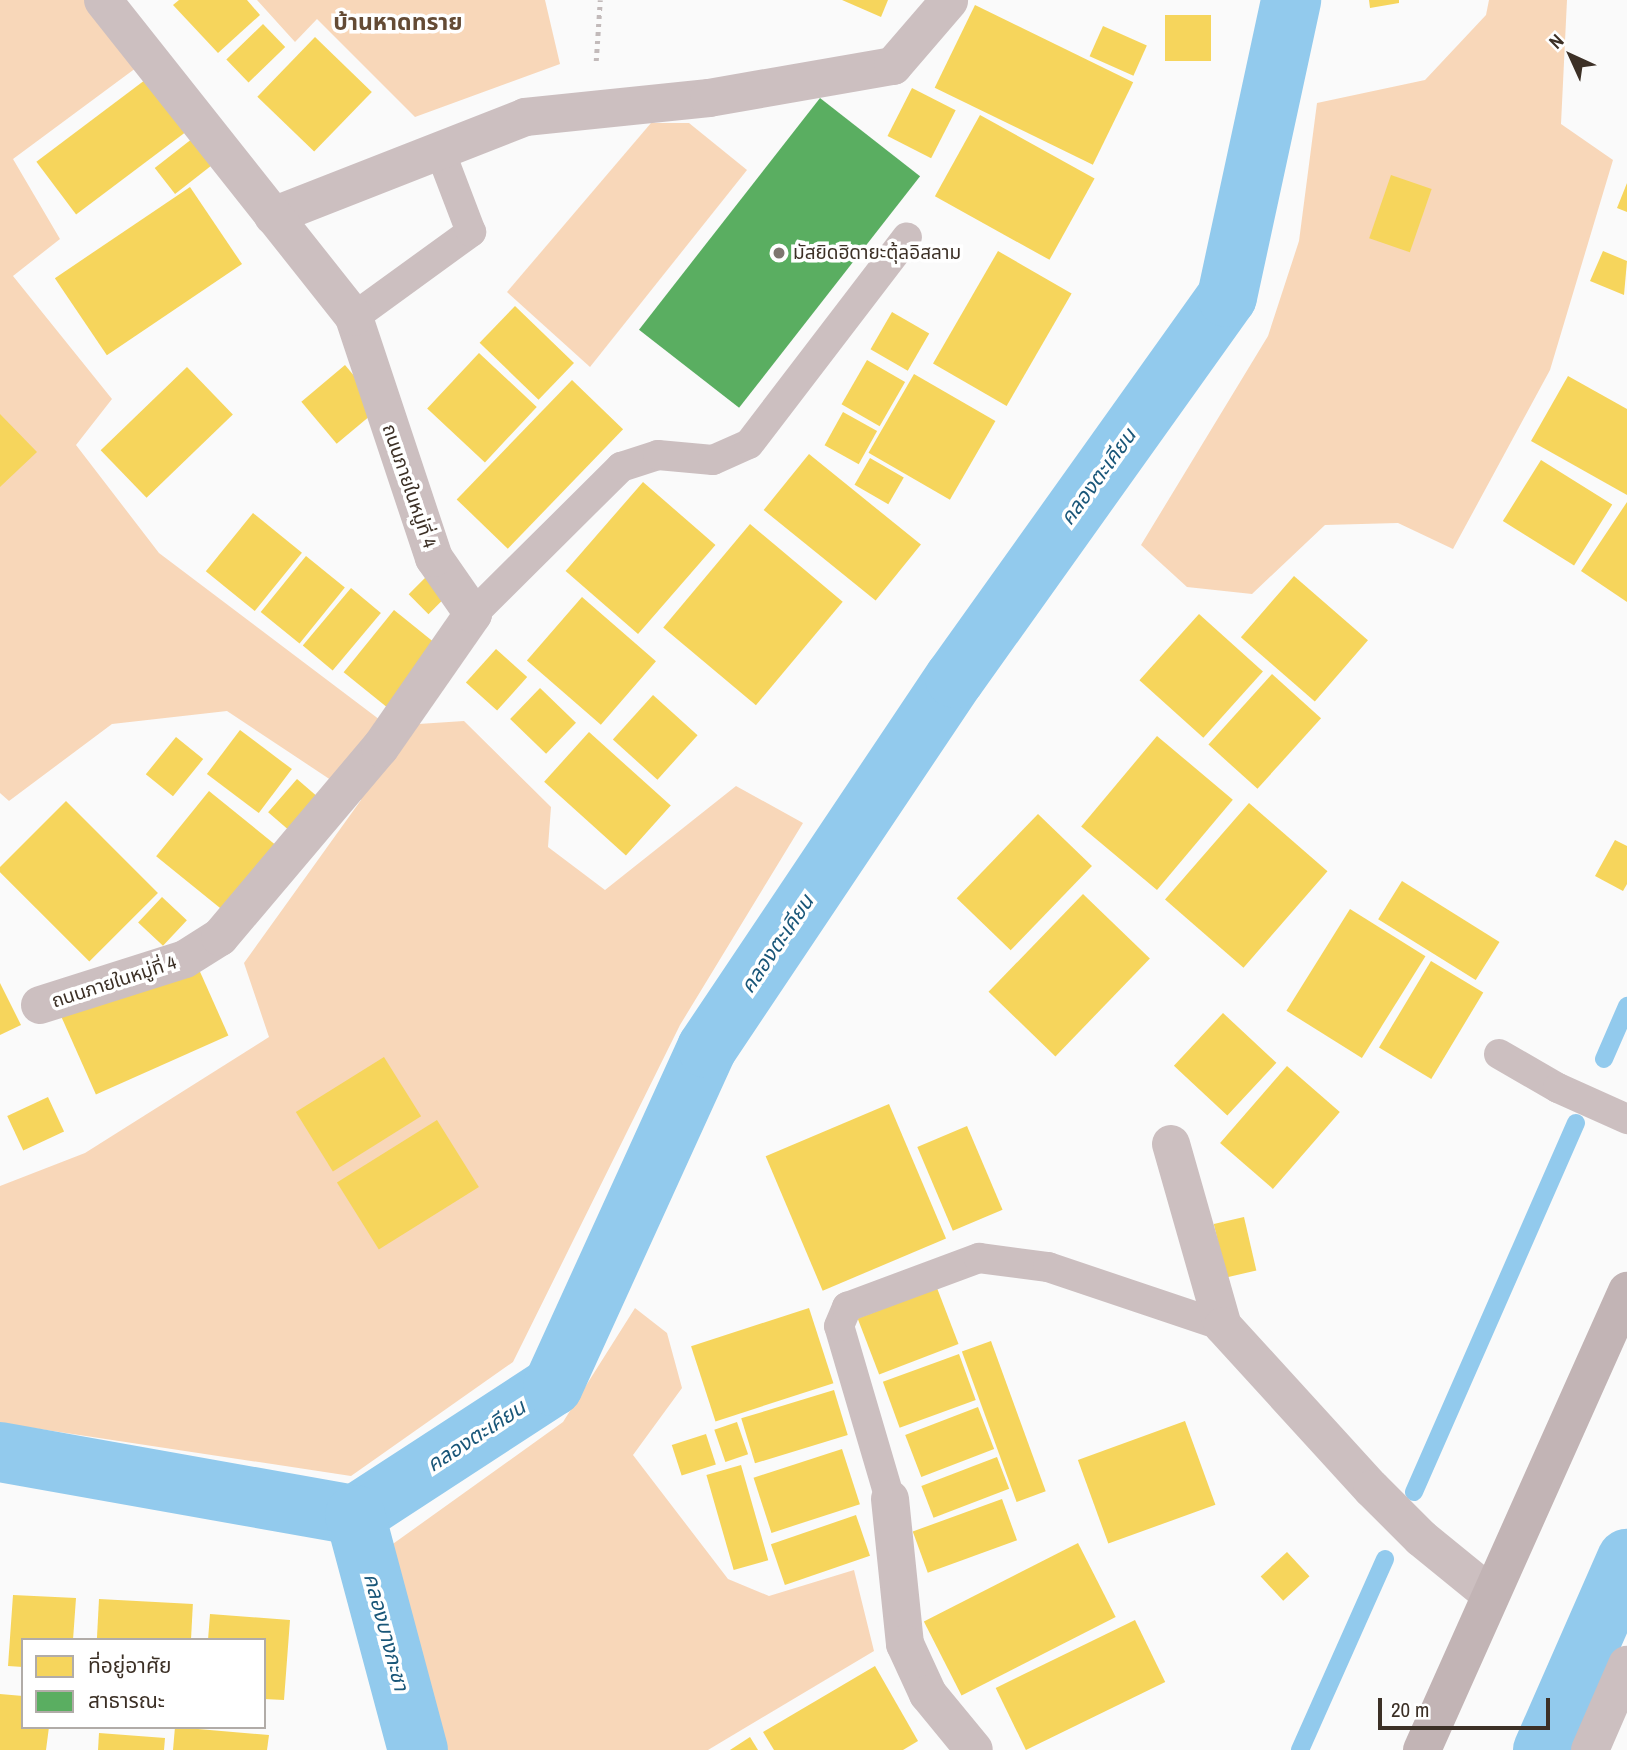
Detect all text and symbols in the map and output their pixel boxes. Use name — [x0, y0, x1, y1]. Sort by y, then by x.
district label: บ้านหาดทราย — [333, 8, 463, 36]
north arrow — [1536, 21, 1606, 91]
text: N — [1543, 28, 1569, 54]
place label: มัสยิดฮิดายะตุ้ลอิสลาม — [793, 242, 961, 264]
marker: มัสยิดฮิดายะตุ้ลอิสลาม — [771, 245, 787, 261]
street label: ถนนภายในหมู่ที่ 4 — [377, 421, 441, 551]
water label: คลองตะเคียน — [1055, 424, 1141, 530]
water label: คลองตะเคียน — [735, 890, 819, 998]
street label: ถนนภายในหมู่ที่ 4 — [49, 951, 179, 1013]
water label: คลองตะเคียน — [422, 1395, 530, 1477]
water label: คลองบางกะชา — [358, 1571, 414, 1693]
legend — [21, 1638, 266, 1729]
text: ที่อยู่อาศัย — [88, 1651, 172, 1680]
scale bar — [1382, 1684, 1554, 1728]
text: สาธารณะ — [88, 1686, 165, 1715]
text: 20 m — [1391, 1695, 1429, 1724]

